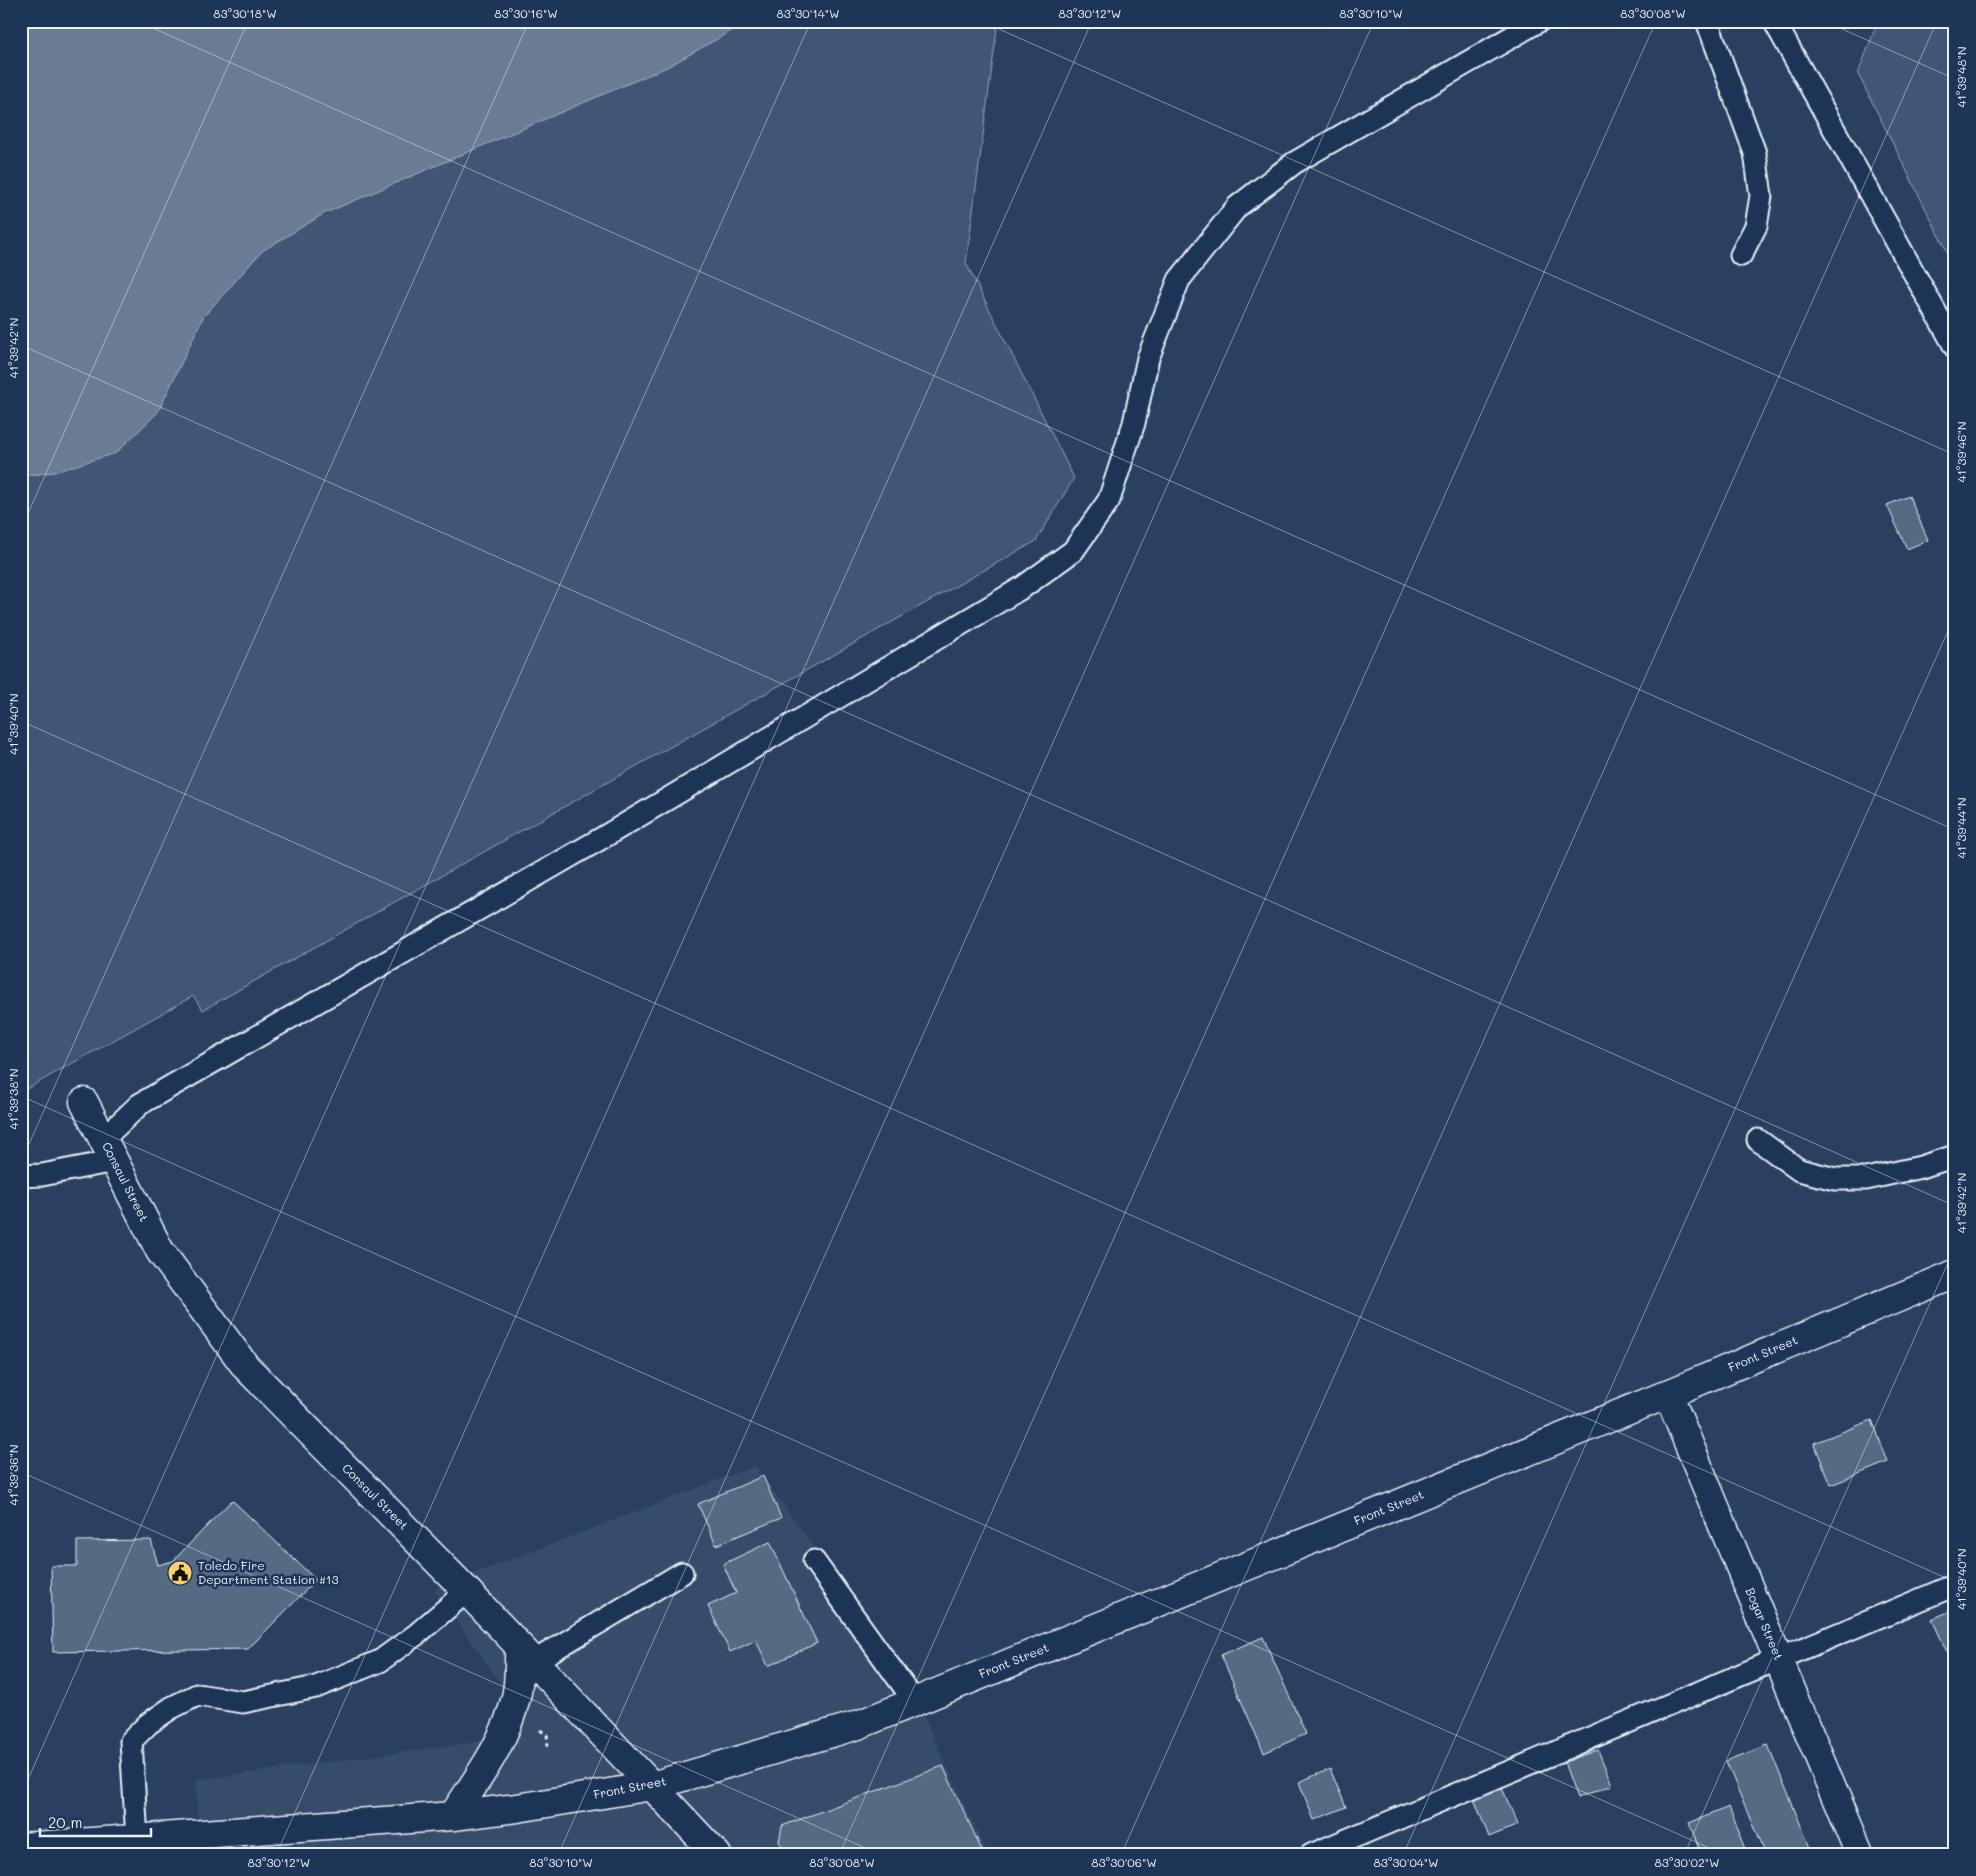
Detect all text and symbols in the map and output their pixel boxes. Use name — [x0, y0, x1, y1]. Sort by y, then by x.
text: 83°30'18"W — [213, 5, 277, 21]
text: 83°30'16"W — [494, 5, 558, 21]
text: 83°30'14"W — [776, 5, 840, 21]
text: 83°30'12"W — [1059, 5, 1121, 21]
text: 83°30'10"W — [1339, 5, 1403, 21]
text: 83°30'08"W — [1620, 5, 1686, 21]
text: 41°39'48"N — [1953, 46, 1969, 108]
text: 41°39'42"N — [5, 318, 21, 378]
text: 41°39'46"N — [1953, 421, 1969, 483]
text: 41°39'40"N — [5, 693, 21, 755]
text: 41°39'44"N — [1953, 798, 1969, 859]
text: 41°39'38"N — [5, 1068, 21, 1130]
street label: Consaul Street — [99, 1139, 153, 1224]
text: 41°39'42"N — [1953, 1173, 1969, 1233]
street label: Front Street — [1726, 1331, 1800, 1375]
text: 41°39'36"N — [5, 1444, 21, 1506]
street label: Consaul Street — [339, 1460, 412, 1533]
street label: Front Street — [1351, 1486, 1426, 1528]
text: 41°39'40"N — [1953, 1548, 1969, 1610]
place label: Toledo Fire Department Station #13 — [198, 1557, 338, 1587]
public building icon: Toledo Fire Department Station #13 — [167, 1560, 193, 1586]
street label: Bogar Street — [1742, 1585, 1787, 1662]
street label: Front Street — [976, 1639, 1051, 1681]
street label: Front Street — [592, 1772, 668, 1802]
scale bar — [40, 1806, 151, 1838]
text: 20 m — [48, 1812, 82, 1832]
text: 83°30'12"W — [248, 1854, 310, 1870]
text: 83°30'10"W — [529, 1854, 593, 1870]
text: 83°30'08"W — [809, 1854, 875, 1870]
text: 83°30'06"W — [1091, 1854, 1157, 1870]
text: 83°30'04"W — [1373, 1854, 1439, 1870]
text: 83°30'02"W — [1655, 1854, 1719, 1870]

